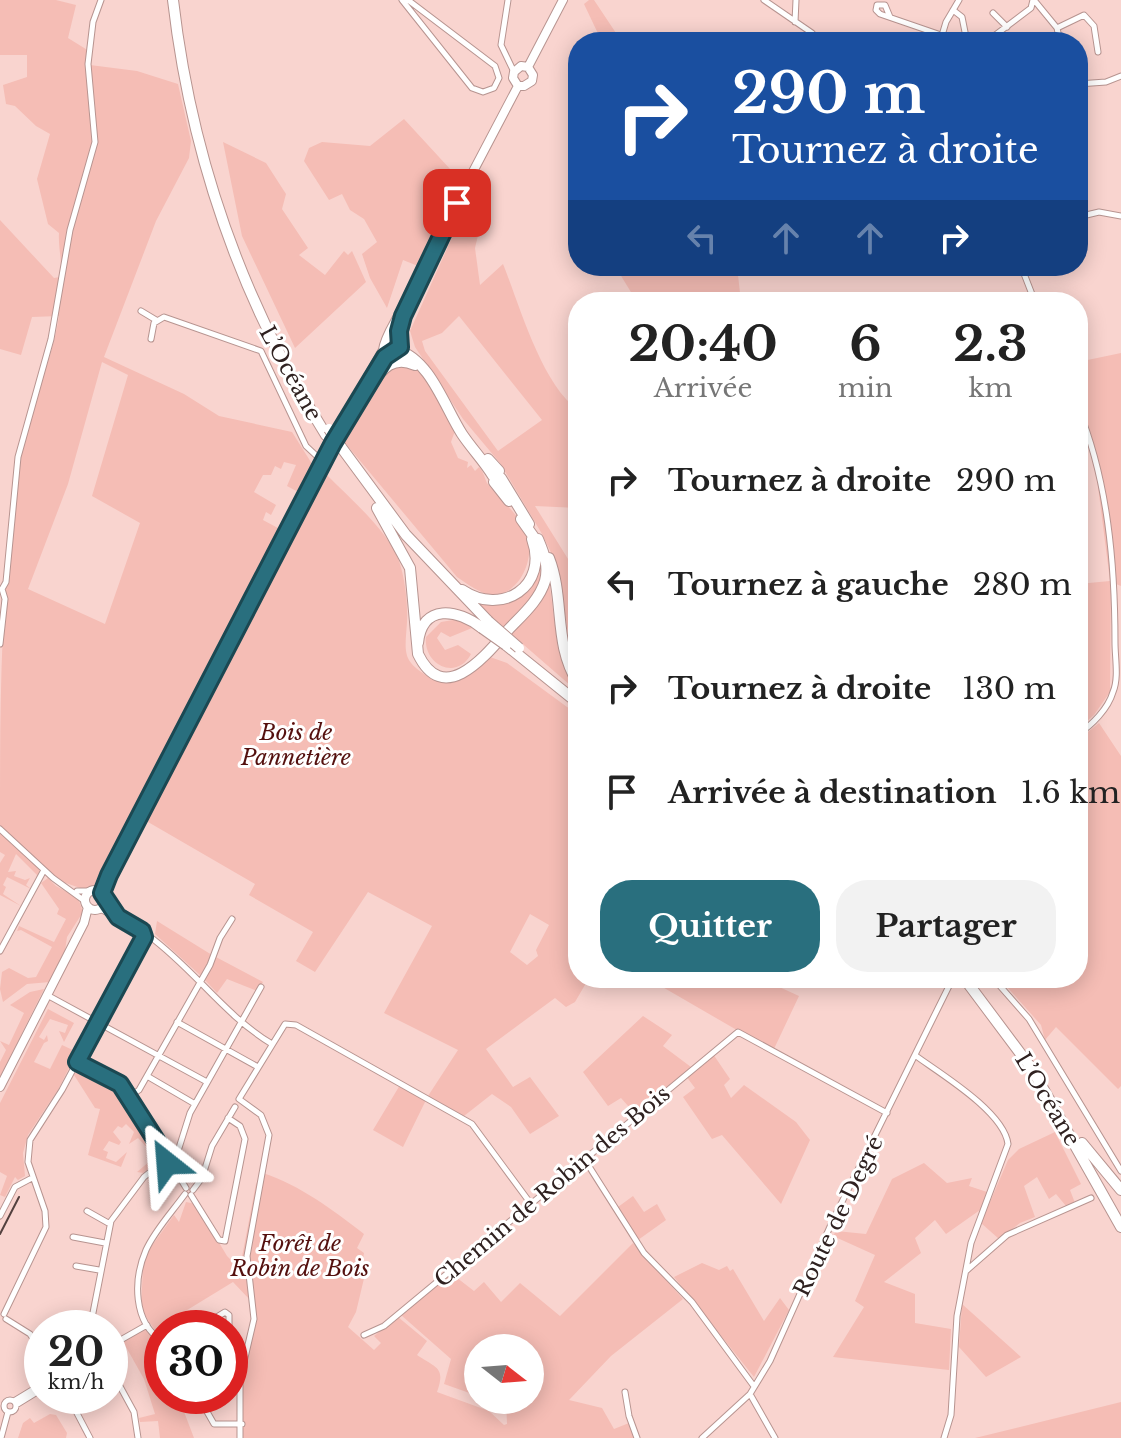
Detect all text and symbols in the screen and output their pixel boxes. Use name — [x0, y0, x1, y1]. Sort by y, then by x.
text: 290 m — [732, 59, 925, 128]
icon: right — [600, 64, 704, 168]
text: Tournez à droite — [732, 128, 1039, 173]
pin — [423, 169, 491, 237]
icon: arrive — [435, 181, 479, 225]
icon: left — [680, 216, 724, 260]
icon: ahead — [764, 216, 808, 260]
icon: ahead — [848, 216, 892, 260]
icon: right — [932, 216, 976, 260]
text: 20:40 — [628, 314, 778, 374]
text: 6 — [849, 314, 882, 374]
text: 2.3 — [953, 314, 1028, 374]
street label: L’Océane — [253, 321, 328, 425]
text: Arrivée — [654, 372, 752, 404]
text: min — [838, 372, 893, 404]
text: km — [968, 372, 1012, 404]
icon: right — [600, 458, 644, 502]
text: Tournez à droite — [668, 462, 931, 499]
text: 290 m — [956, 462, 1056, 499]
icon: left — [600, 562, 644, 606]
text: Tournez à gauche — [668, 566, 949, 603]
text: 280 m — [973, 566, 1072, 603]
icon: right — [600, 666, 644, 710]
text: Tournez à droite — [668, 670, 931, 707]
text: 130 m — [962, 670, 1056, 707]
park label: Bois de Pannetière — [240, 719, 351, 771]
icon: arrive — [600, 770, 644, 814]
text: Arrivée à destination — [668, 774, 997, 811]
text: 1.6 km — [1021, 774, 1120, 811]
button: Quitter — [600, 880, 820, 972]
button: Partager — [836, 880, 1056, 972]
street label: L’Océane — [1009, 1048, 1086, 1151]
street label: Chemin de Robin des Bois — [429, 1080, 676, 1293]
position arrow — [125, 1121, 209, 1205]
street label: Route de Degré — [788, 1132, 889, 1301]
park label: Forêt de Robin de Bois — [230, 1230, 370, 1282]
speed limit sign: 30 — [144, 1310, 248, 1414]
text: 20 — [48, 1327, 104, 1377]
north arrow — [464, 1334, 544, 1414]
map controls — [464, 1334, 544, 1414]
text: km/h — [48, 1370, 104, 1394]

